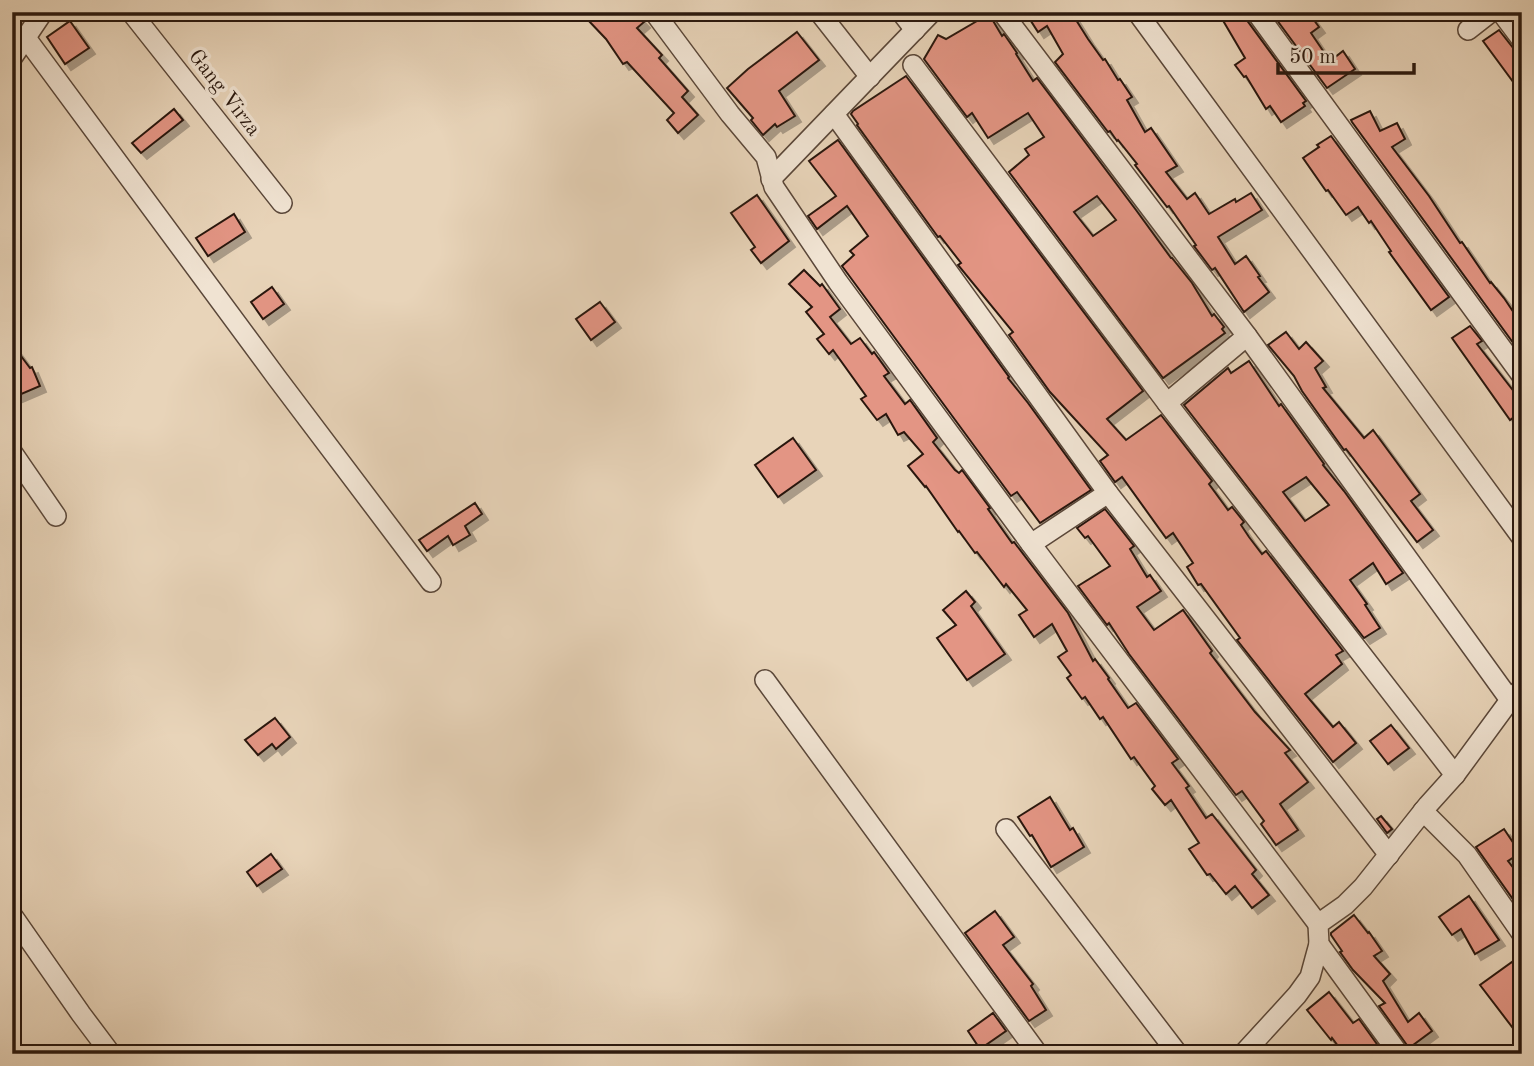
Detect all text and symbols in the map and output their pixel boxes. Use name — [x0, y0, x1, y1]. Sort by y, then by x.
scale bar — [1278, 32, 1415, 76]
street label: Gang Virza — [184, 46, 264, 140]
text: 50 m — [1289, 47, 1336, 68]

